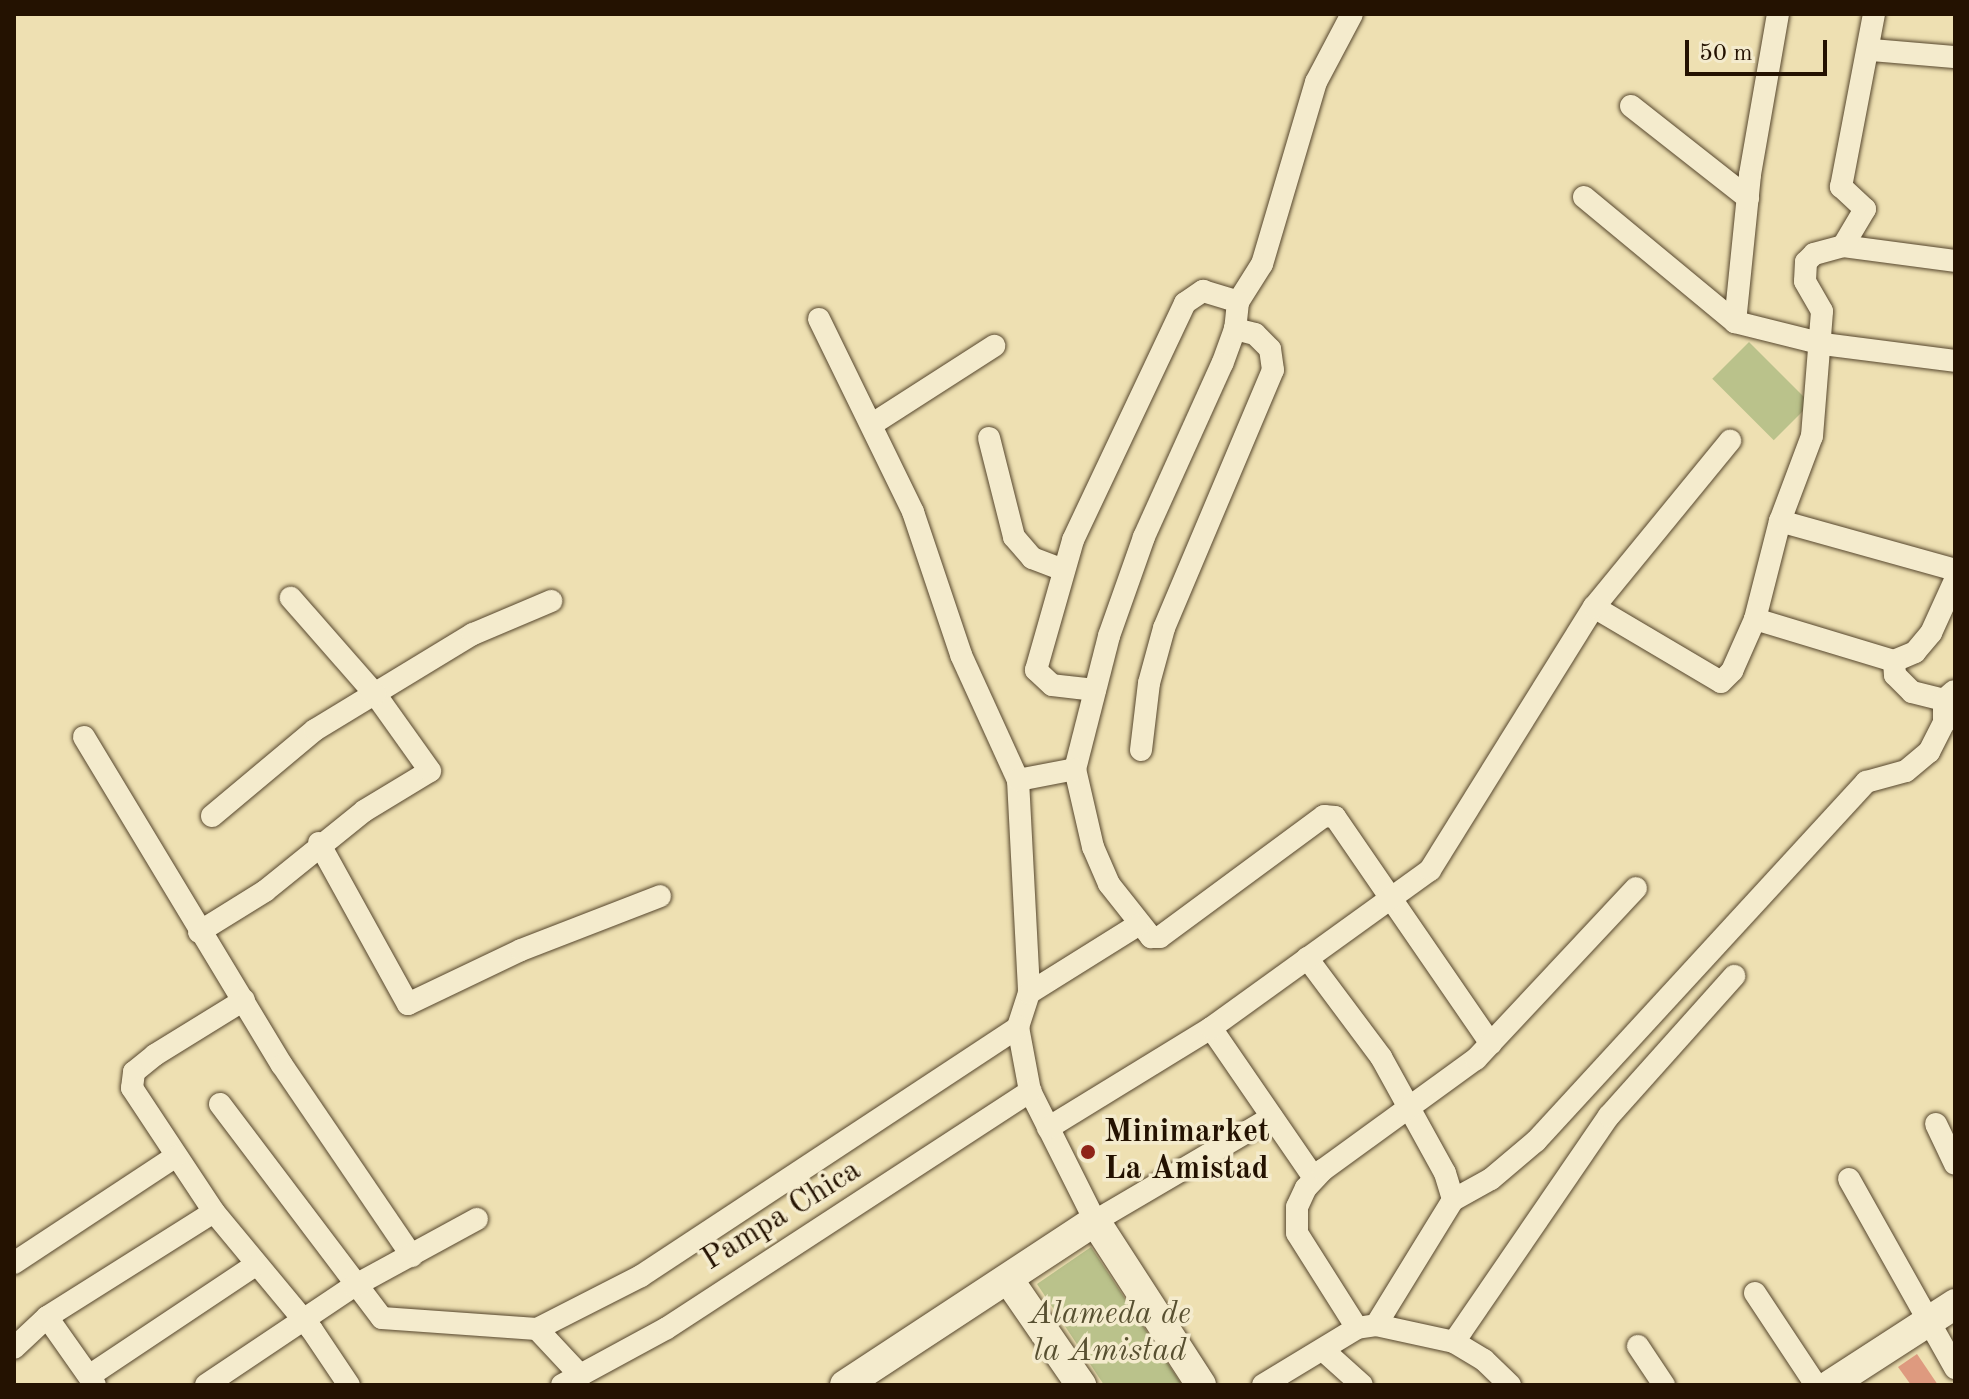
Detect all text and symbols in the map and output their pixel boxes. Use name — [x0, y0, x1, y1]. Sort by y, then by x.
scale bar — [1689, 24, 1831, 74]
text: 50 m — [1699, 42, 1753, 66]
place label: Minimarket La Amistad — [1104, 1115, 1270, 1190]
marker: Minimarket La Amistad — [1079, 1143, 1097, 1161]
street label: Pampa Chica — [695, 1152, 869, 1280]
park label: Alameda de la Amistad — [1029, 1297, 1191, 1372]

